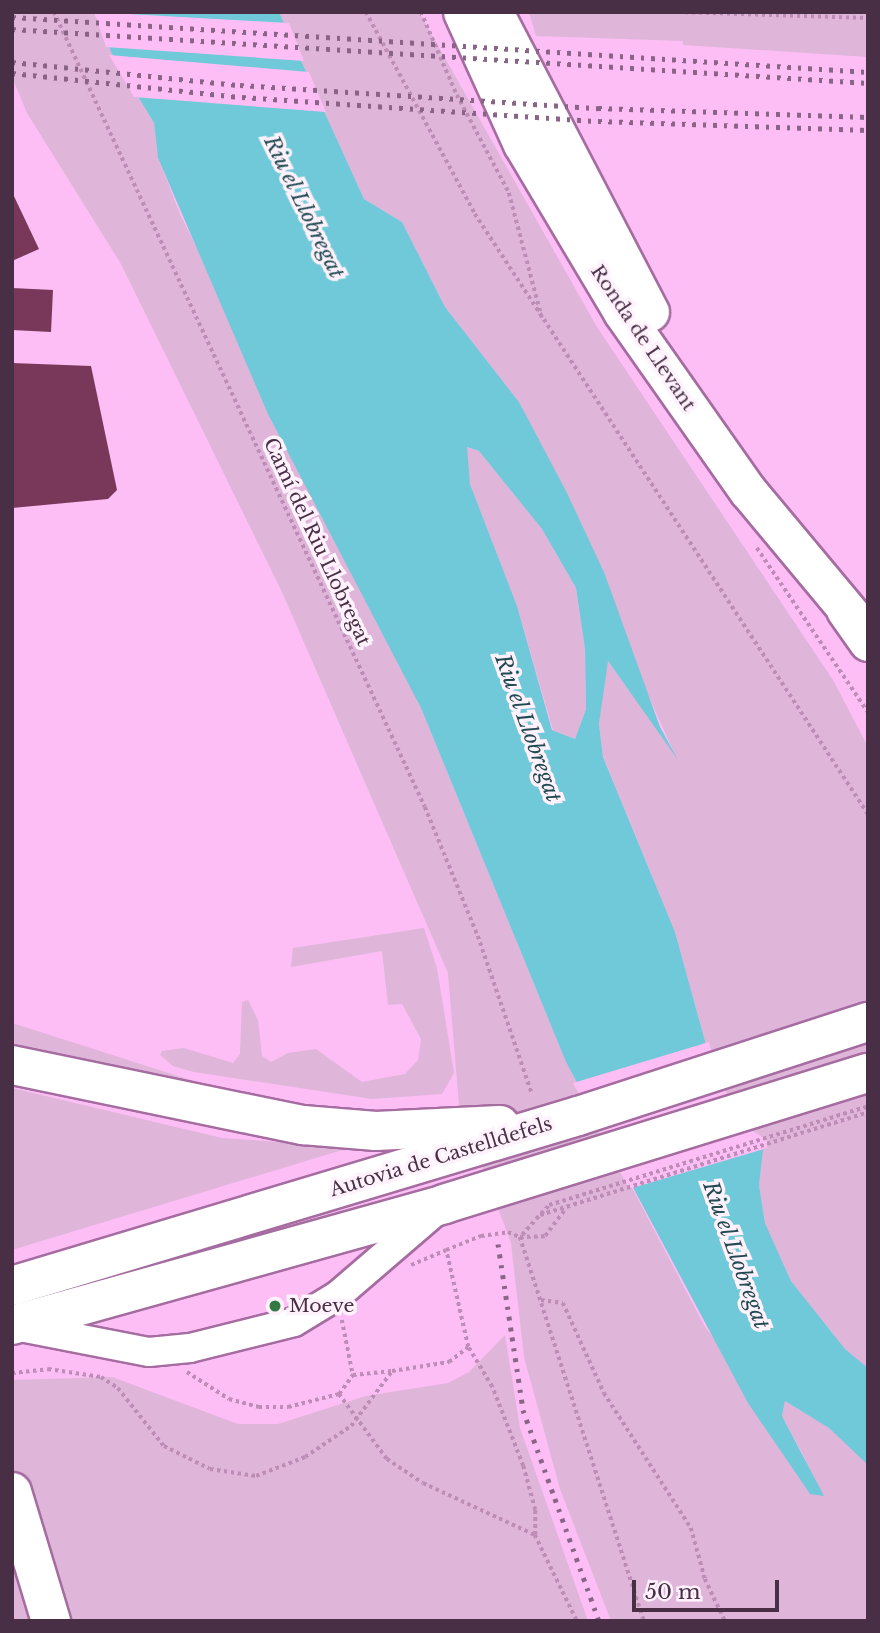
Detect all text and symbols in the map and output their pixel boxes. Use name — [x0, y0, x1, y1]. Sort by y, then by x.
water label: Riu el Llobregat — [258, 131, 350, 283]
street label: Ronda de Llevant — [586, 261, 700, 415]
street label: Camí del Riu Llobregat — [259, 434, 375, 650]
water label: Riu el Llobregat — [489, 650, 567, 806]
street label: Autovia de Castelldefels — [327, 1112, 555, 1202]
water label: Riu el Llobregat — [697, 1177, 775, 1333]
place label: Moeve — [289, 1295, 354, 1317]
marker: Moeve — [267, 1298, 283, 1314]
scale bar — [635, 1566, 782, 1610]
text: 50 m — [645, 1579, 700, 1605]

